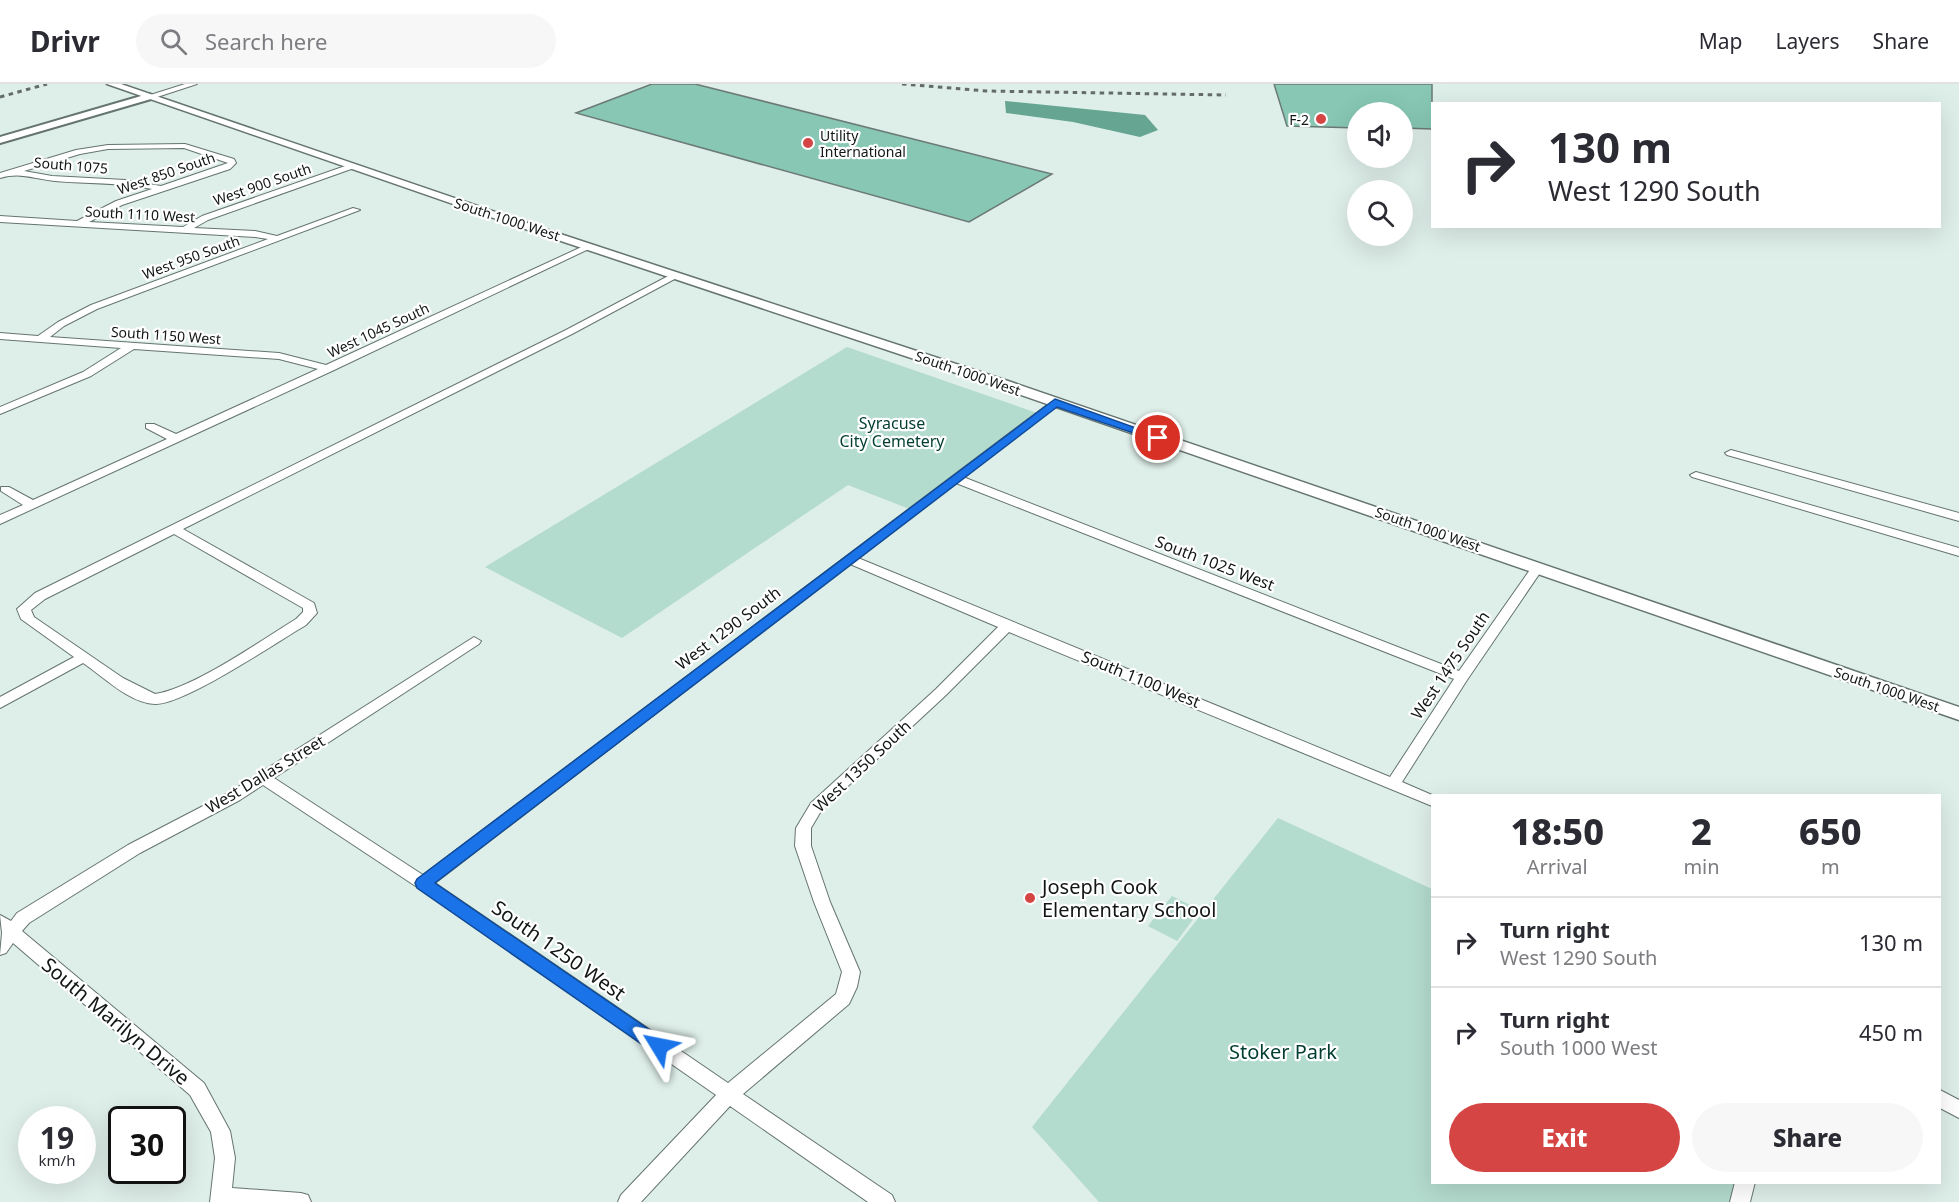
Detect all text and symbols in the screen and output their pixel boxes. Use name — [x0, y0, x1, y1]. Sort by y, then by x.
search box — [136, 14, 556, 68]
text: Drivr — [30, 22, 100, 60]
icon: search — [157, 25, 190, 58]
text: Search here — [205, 26, 327, 56]
text: Map — [1699, 27, 1743, 55]
text: Layers — [1776, 27, 1840, 55]
text: Share — [1873, 27, 1929, 55]
map controls — [1347, 102, 1413, 246]
button: sound — [1347, 102, 1413, 168]
place label: F-2 — [1289, 110, 1309, 129]
marker: F-2 — [1314, 112, 1328, 126]
text: 130 m — [1548, 118, 1672, 175]
place label: Utility International — [820, 126, 906, 161]
icon: right — [1449, 126, 1527, 204]
marker: Utility International — [801, 136, 815, 150]
street label: West 850 South — [115, 147, 217, 199]
street label: South 1075 — [33, 152, 109, 178]
street label: West 900 South — [211, 158, 313, 210]
text: West 1290 South — [1548, 172, 1761, 209]
button: search — [1347, 180, 1413, 246]
street label: South 1000 West — [452, 193, 562, 245]
street label: South 1110 West — [84, 202, 196, 226]
street label: West 950 South — [140, 231, 242, 283]
street label: West 1045 South — [324, 298, 432, 362]
street label: South 1150 West — [110, 322, 222, 348]
street label: South 1000 West — [913, 346, 1023, 400]
park label: Syracuse City Cemetery — [839, 412, 945, 452]
pin — [1132, 412, 1183, 463]
icon: arrive — [1141, 421, 1174, 454]
street label: South 1000 West — [1373, 502, 1483, 556]
street label: South 1025 West — [1152, 530, 1278, 596]
street label: West 1290 South — [671, 581, 785, 675]
street label: West 1475 South — [1406, 607, 1494, 723]
street label: South 1100 West — [1078, 645, 1204, 713]
street label: South 1000 West — [1832, 662, 1942, 716]
street label: West 1350 South — [808, 715, 916, 817]
street label: West Dallas Street — [201, 730, 329, 818]
text: 18:50 — [1510, 807, 1604, 856]
text: 2 — [1691, 807, 1712, 856]
text: 650 — [1799, 807, 1862, 856]
text: Arrival — [1527, 853, 1588, 880]
text: min — [1683, 853, 1720, 880]
text: m — [1821, 853, 1840, 880]
place label: Joseph Cook Elementary School — [1040, 873, 1216, 923]
marker: Joseph Cook Elementary School — [1023, 891, 1037, 905]
street label: South 1250 West — [487, 894, 631, 1006]
text: Turn right — [1500, 914, 1610, 944]
icon: right — [1449, 926, 1482, 959]
text: 130 m — [1859, 927, 1923, 957]
text: West 1290 South — [1500, 944, 1657, 971]
street label: South Marilyn Drive — [36, 951, 196, 1091]
text: Turn right — [1500, 1004, 1610, 1034]
position arrow — [627, 1014, 691, 1078]
icon: right — [1449, 1016, 1482, 1049]
text: 450 m — [1859, 1017, 1923, 1047]
text: South 1000 West — [1500, 1034, 1657, 1061]
park label: Stoker Park — [1229, 1038, 1337, 1065]
button: Exit — [1449, 1103, 1680, 1172]
button: Share — [1692, 1103, 1923, 1172]
speed limit sign: 30 — [108, 1106, 186, 1184]
text: 19 — [40, 1117, 74, 1158]
text: km/h — [39, 1150, 75, 1170]

